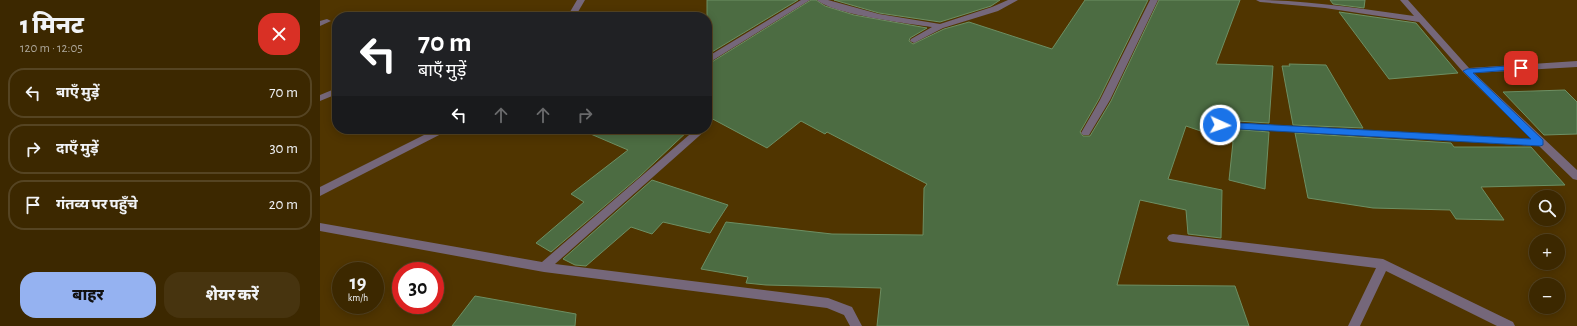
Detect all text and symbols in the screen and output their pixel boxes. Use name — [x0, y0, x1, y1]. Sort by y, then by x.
button: close — [258, 13, 300, 55]
text: 1 मिनट — [20, 14, 84, 38]
icon: left — [352, 28, 404, 80]
text: 70 m — [418, 29, 472, 57]
text: 120 m · 12:05 — [20, 42, 83, 55]
pin — [1504, 51, 1538, 85]
icon: arrive — [1510, 57, 1532, 79]
text: बाएँ मुड़ें — [418, 62, 466, 80]
icon: left — [22, 82, 44, 104]
text: बाएँ मुड़ें — [56, 85, 99, 100]
text: 70 m — [269, 85, 298, 100]
icon: left — [448, 104, 470, 126]
icon: ahead — [490, 104, 512, 126]
icon: ahead — [532, 104, 554, 126]
icon: right — [574, 104, 596, 126]
position arrow — [1199, 104, 1241, 146]
icon: right — [22, 138, 44, 160]
text: दाएँ मुड़ें — [56, 141, 99, 156]
text: 30 m — [269, 141, 298, 156]
map controls — [1529, 190, 1565, 314]
button: search — [1529, 190, 1565, 226]
icon: arrive — [22, 194, 44, 216]
text: गंतव्य पर पहुँचे — [56, 197, 138, 212]
text: 20 m — [269, 197, 298, 212]
button: + — [1529, 234, 1565, 270]
speed limit sign: 30 — [392, 262, 444, 314]
button: बाहर — [20, 272, 156, 318]
button: शेयर करें — [164, 272, 300, 318]
text: 19 — [350, 273, 366, 293]
button: − — [1529, 278, 1565, 314]
text: km/h — [348, 293, 368, 303]

